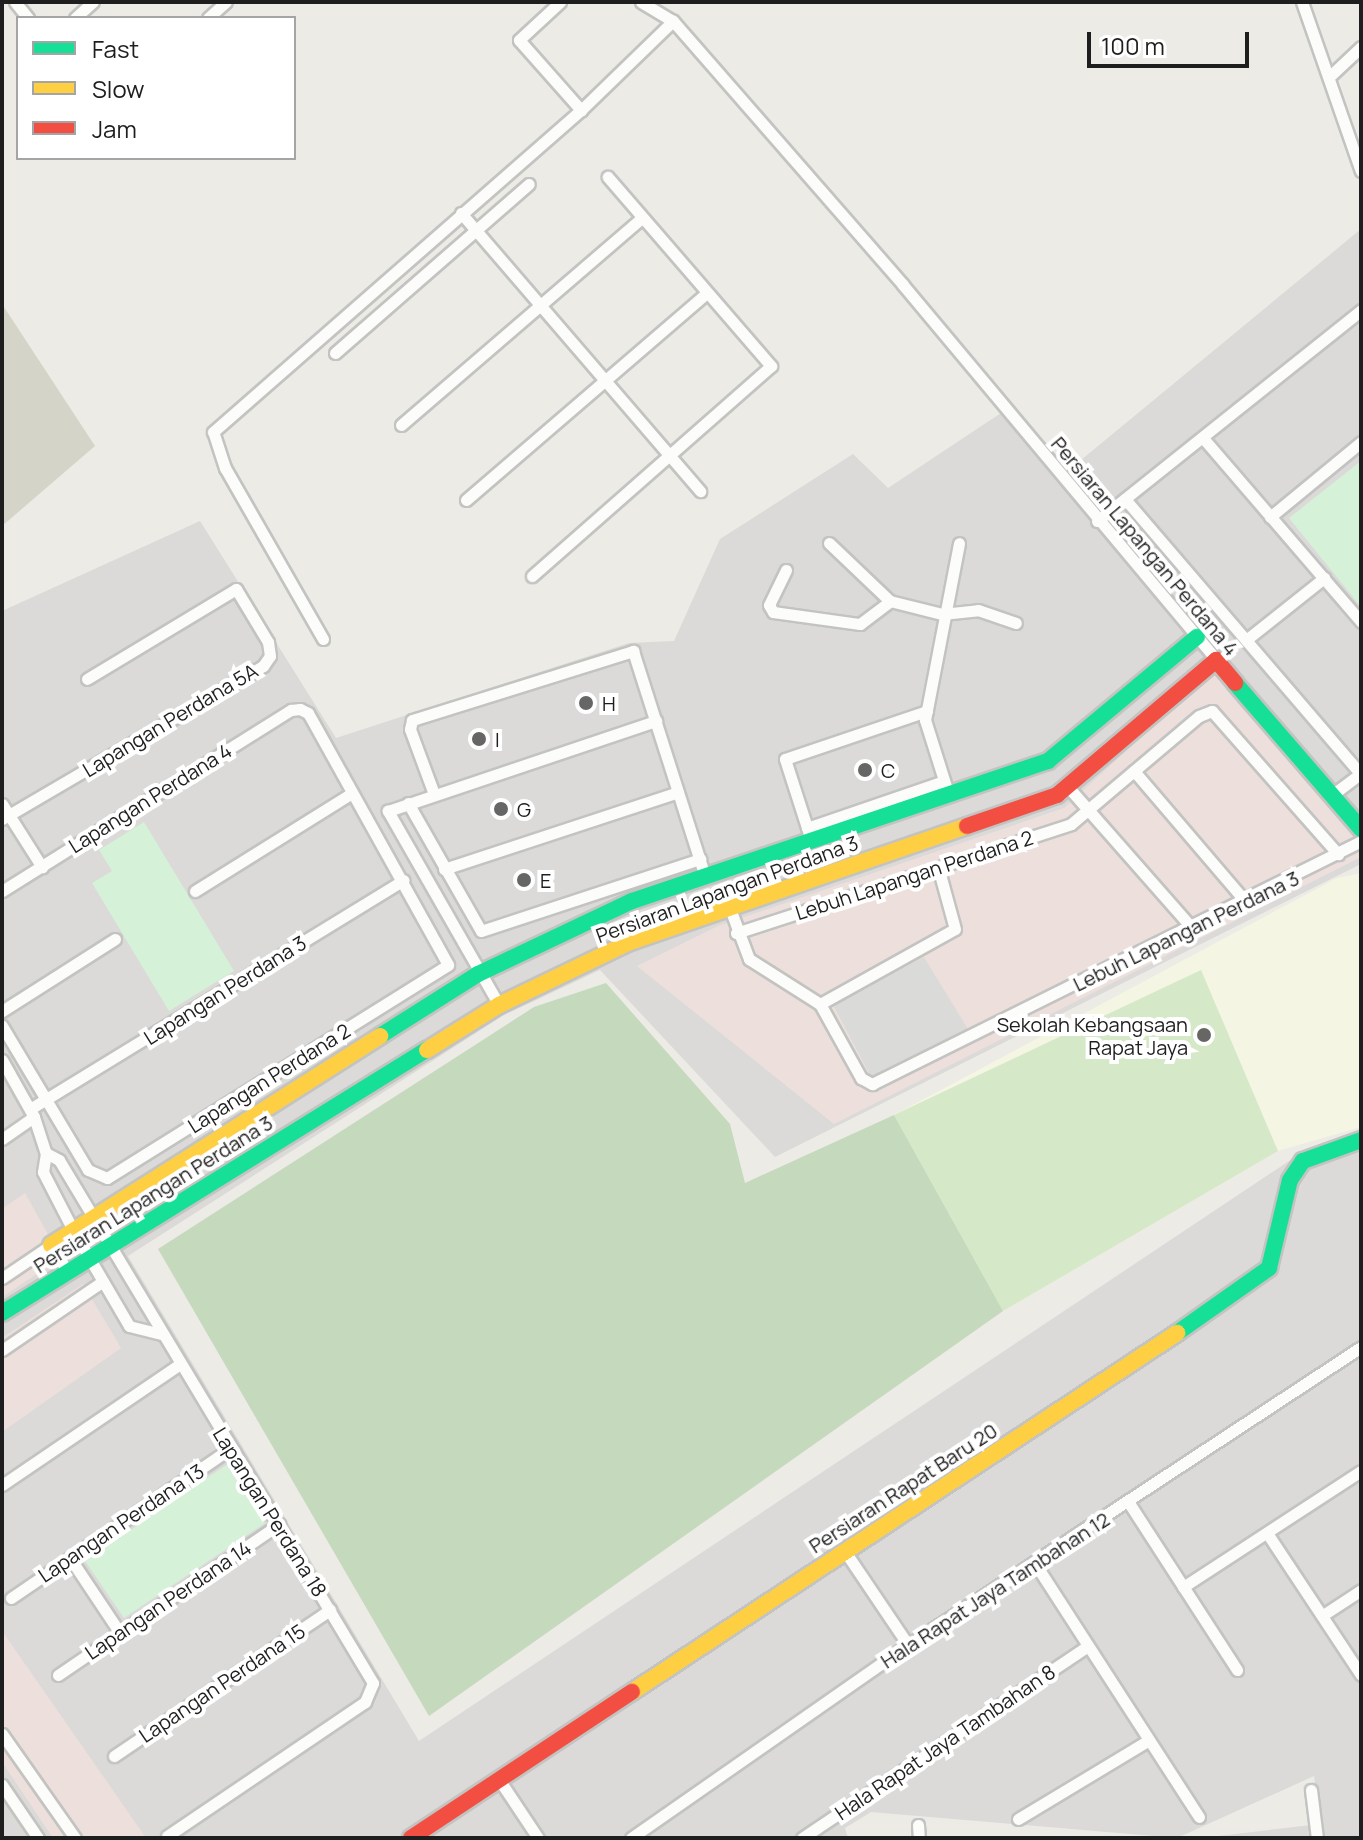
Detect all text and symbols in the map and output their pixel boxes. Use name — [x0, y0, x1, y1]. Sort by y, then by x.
legend — [16, 16, 296, 160]
scale bar — [1091, 16, 1253, 66]
text: 100 m — [1101, 29, 1165, 62]
text: Fast — [92, 32, 139, 65]
text: Slow — [92, 72, 145, 105]
text: Jam — [92, 112, 137, 145]
street label: Persiaran Lapangan Perdana 4 — [1046, 432, 1244, 660]
street label: Lapangan Perdana 5A — [78, 658, 262, 782]
place label: H — [602, 691, 616, 715]
marker: H — [577, 694, 595, 712]
place label: I — [495, 727, 500, 751]
marker: I — [470, 730, 488, 748]
street label: Lapangan Perdana 4 — [64, 738, 236, 858]
place label: C — [881, 758, 895, 782]
marker: C — [856, 761, 874, 779]
place label: G — [517, 797, 531, 821]
marker: G — [492, 800, 510, 818]
street label: Lebuh Lapangan Perdana 2 — [792, 825, 1036, 925]
street label: Persiaran Lapangan Perdana 3 — [593, 830, 861, 948]
street label: Lebuh Lapangan Perdana 3 — [1069, 866, 1303, 996]
place label: E — [540, 868, 551, 892]
marker: E — [515, 871, 533, 889]
street label: Lapangan Perdana 3 — [139, 930, 311, 1050]
place label: Sekolah Kebangsaan Rapat Jaya — [997, 1012, 1188, 1059]
street label: Lapangan Perdana 2 — [183, 1018, 355, 1138]
marker: Sekolah Kebangsaan Rapat Jaya — [1195, 1026, 1213, 1044]
street label: Persiaran Lapangan Perdana 3 — [29, 1110, 277, 1278]
street label: Persiaran Rapat Baru 20 — [804, 1418, 1002, 1558]
street label: Lapangan Perdana 18 — [208, 1423, 332, 1601]
street label: Lapangan Perdana 13 — [34, 1459, 208, 1587]
street label: Hala Rapat Jaya Tambahan 12 — [876, 1507, 1114, 1673]
street label: Lapangan Perdana 14 — [80, 1535, 256, 1665]
street label: Lapangan Perdana 15 — [134, 1619, 310, 1747]
street label: Hala Rapat Jaya Tambahan 8 — [830, 1659, 1060, 1825]

